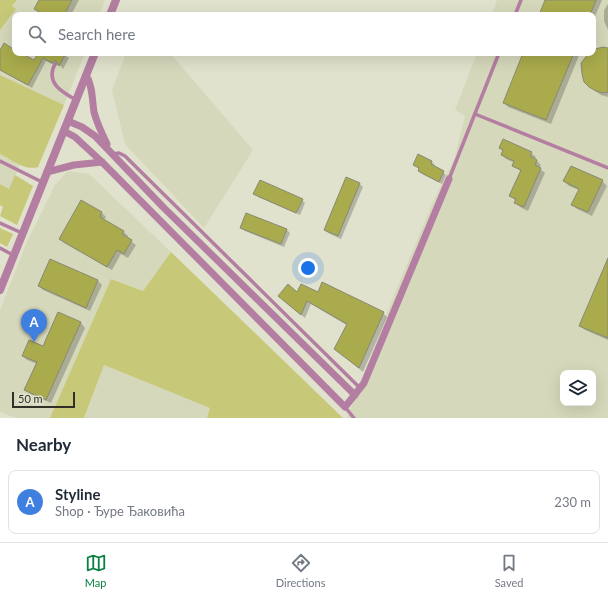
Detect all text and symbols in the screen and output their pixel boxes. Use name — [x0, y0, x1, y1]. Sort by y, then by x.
search box — [12, 12, 596, 56]
icon: search — [26, 23, 48, 45]
text: Search here — [58, 25, 135, 43]
your location — [298, 258, 318, 278]
pin: A — [21, 309, 47, 342]
map controls — [560, 370, 596, 406]
button: layers — [560, 370, 596, 406]
scale bar — [12, 390, 75, 409]
text: 50 m — [18, 392, 43, 405]
text: Nearby — [16, 434, 71, 455]
text: Styline — [55, 485, 100, 503]
text: A — [25, 494, 35, 510]
text: 230 m — [554, 494, 591, 510]
text: Shop · Ђуре Ђаковића — [55, 503, 185, 519]
tab: Map — [85, 552, 107, 589]
tab: Directions — [276, 552, 325, 589]
tab: Saved — [495, 552, 523, 589]

